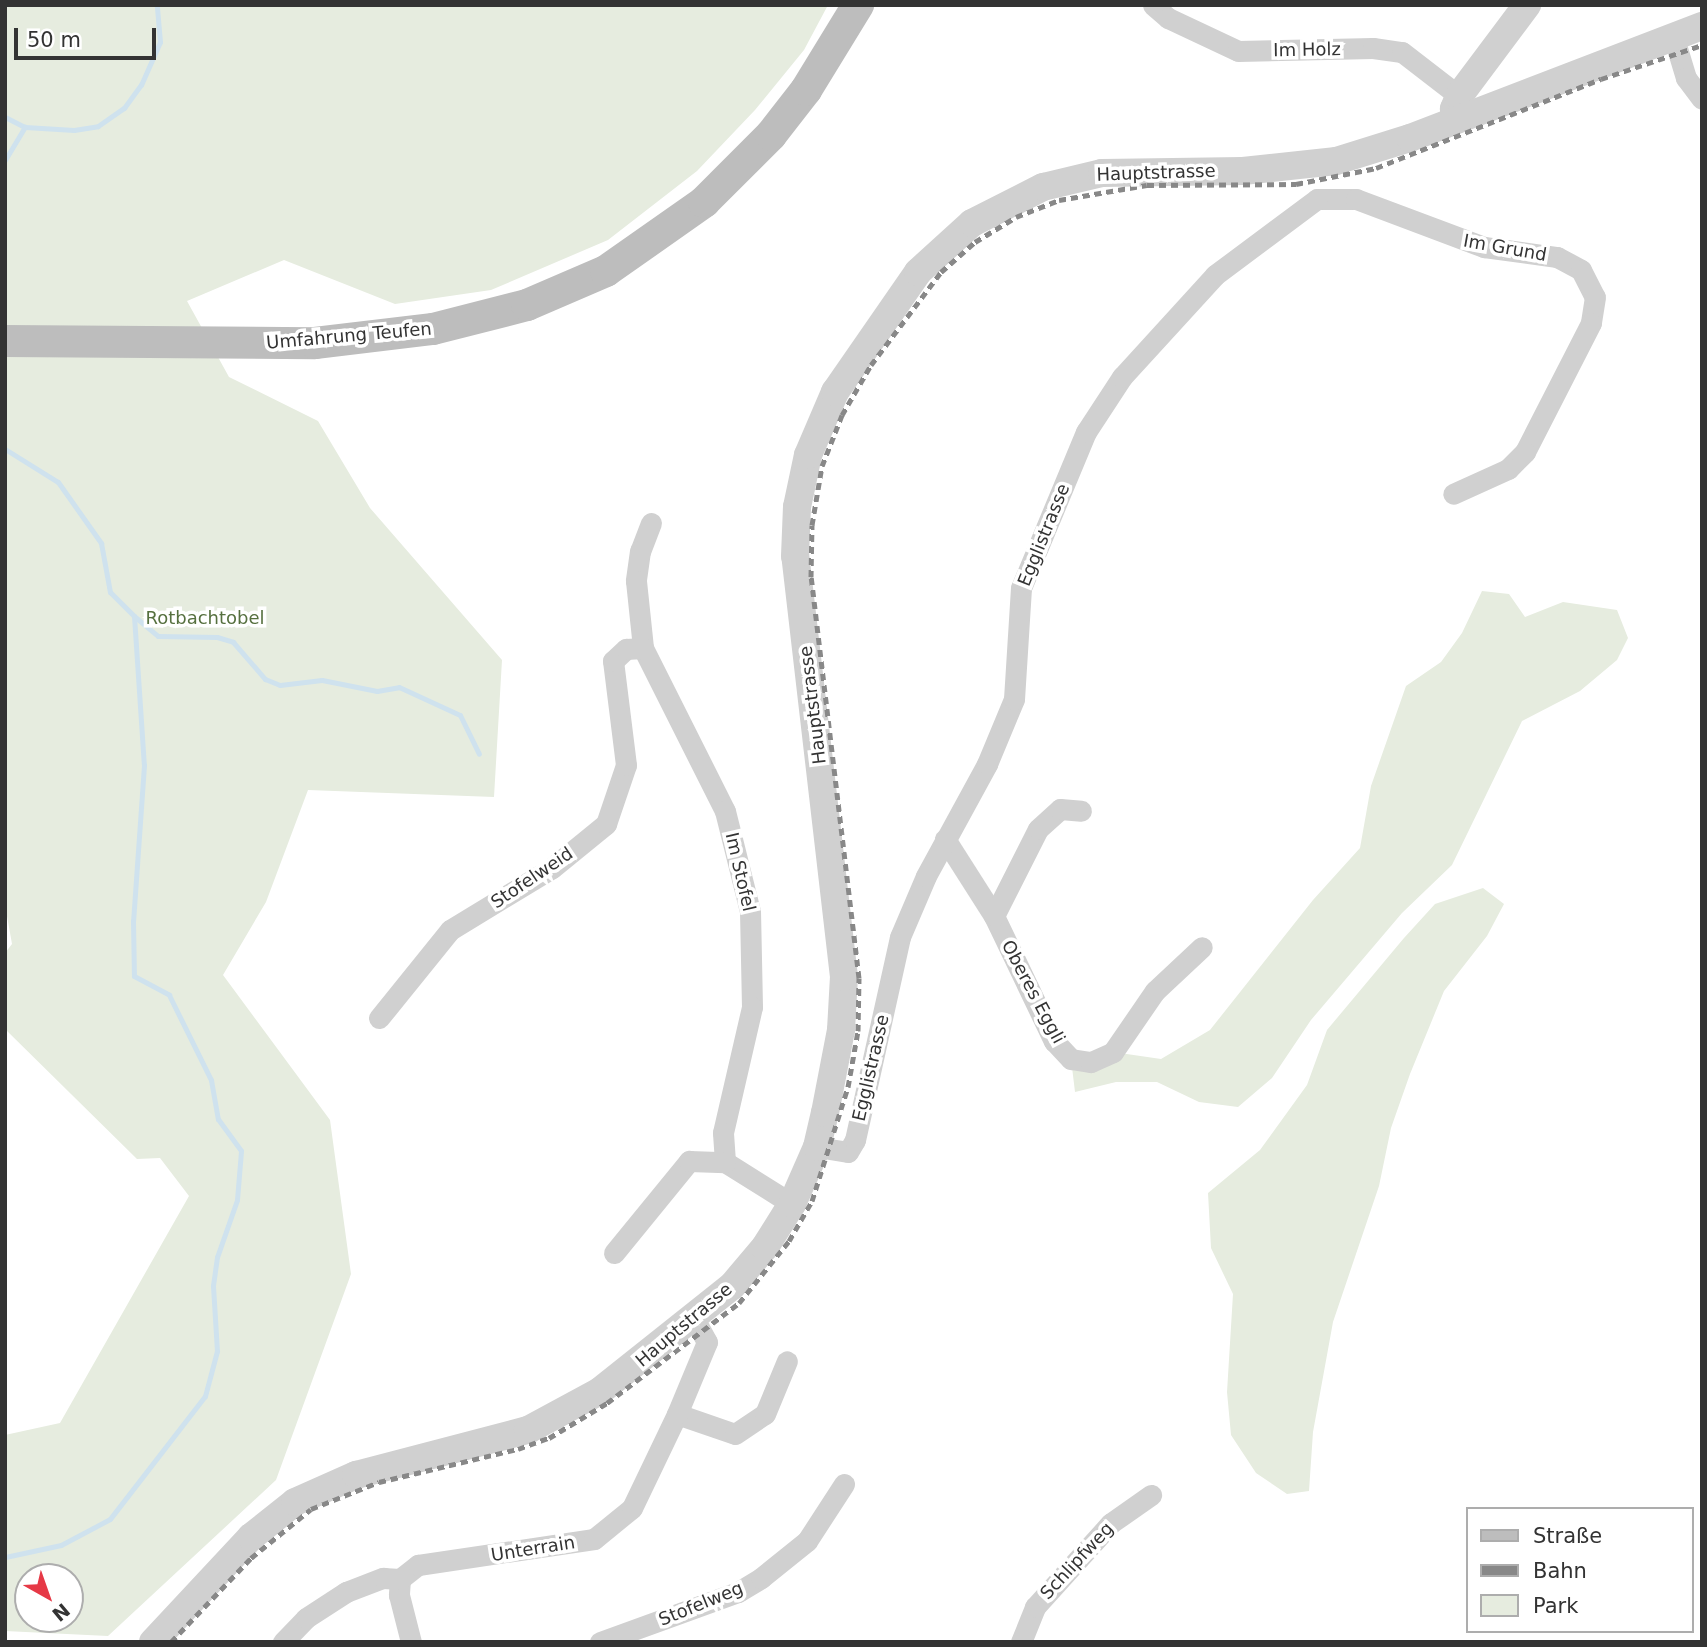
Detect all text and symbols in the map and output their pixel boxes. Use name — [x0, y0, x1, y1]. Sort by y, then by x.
scale bar — [18, 14, 159, 58]
text: 50 m — [27, 28, 81, 52]
street label: Im Holz — [1273, 39, 1341, 61]
street label: Hauptstrasse — [1096, 160, 1216, 186]
street label: Im Grund — [1462, 230, 1548, 266]
street label: Umfahrung Teufen — [265, 318, 433, 354]
street label: Egglistrasse — [1014, 480, 1074, 590]
park label: Rotbachtobel — [145, 607, 265, 629]
street label: Hauptstrasse — [795, 645, 831, 765]
street label: Im Stofel — [720, 830, 760, 914]
street label: Stofelweid — [487, 843, 577, 913]
street label: Oberes Eggli — [997, 937, 1069, 1047]
street label: Egglistrasse — [848, 1013, 894, 1123]
street label: Hauptstrasse — [631, 1278, 737, 1372]
legend — [1466, 1507, 1693, 1633]
street label: Schlipfweg — [1036, 1518, 1118, 1604]
text: Straße — [1533, 1524, 1602, 1548]
street label: Unterrain — [490, 1532, 576, 1566]
text: Bahn — [1533, 1559, 1587, 1583]
north arrow — [14, 1563, 84, 1633]
street label: Stofelweg — [656, 1577, 746, 1631]
text: Park — [1533, 1594, 1578, 1618]
text: N — [48, 1599, 74, 1626]

